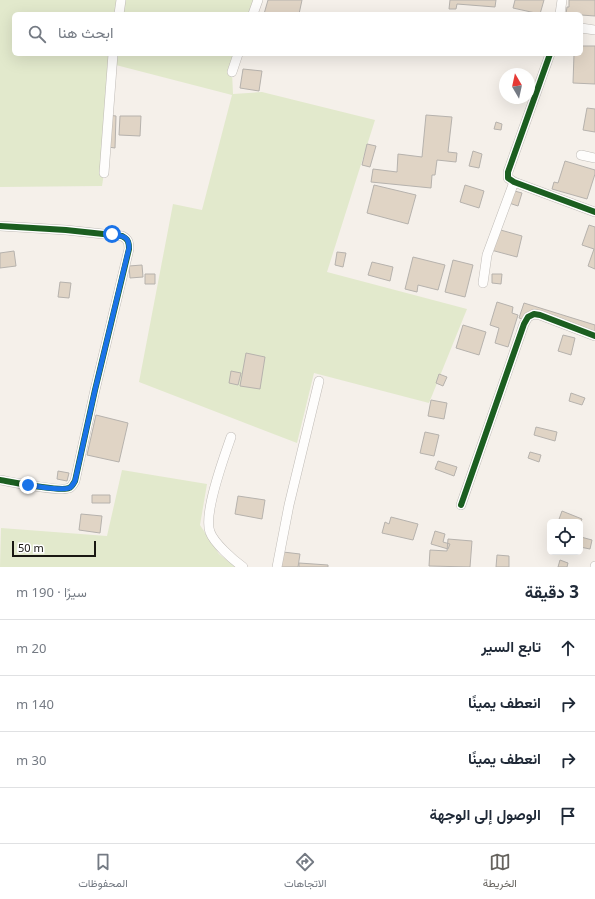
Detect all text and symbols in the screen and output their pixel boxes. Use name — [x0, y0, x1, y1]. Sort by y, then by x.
search box — [12, 12, 583, 56]
text: ابحث هنا — [58, 22, 113, 42]
icon: search — [26, 23, 48, 45]
north arrow — [499, 68, 535, 104]
route start — [103, 225, 121, 243]
route end — [19, 476, 37, 494]
map controls — [547, 519, 583, 555]
button: locate — [547, 519, 583, 555]
scale bar — [12, 539, 96, 558]
text: 50 m — [18, 540, 44, 555]
text: 3 دقيقة — [525, 580, 579, 603]
text: سيرًا · 190 m — [16, 583, 87, 601]
text: تابع السير — [481, 636, 541, 656]
icon: ahead — [557, 637, 579, 659]
text: 20 m — [16, 639, 46, 657]
text: انعطف يمينًا — [468, 692, 541, 712]
icon: right — [557, 693, 579, 715]
text: 140 m — [16, 695, 54, 713]
text: انعطف يمينًا — [468, 748, 541, 768]
icon: right — [557, 749, 579, 771]
text: 30 m — [16, 751, 46, 769]
text: الوصول إلى الوجهة — [430, 804, 541, 824]
icon: arrive — [557, 805, 579, 827]
tab: المحفوظات — [78, 851, 128, 893]
tab: الاتجاهات — [284, 851, 327, 893]
tab: الخريطة — [483, 851, 517, 893]

